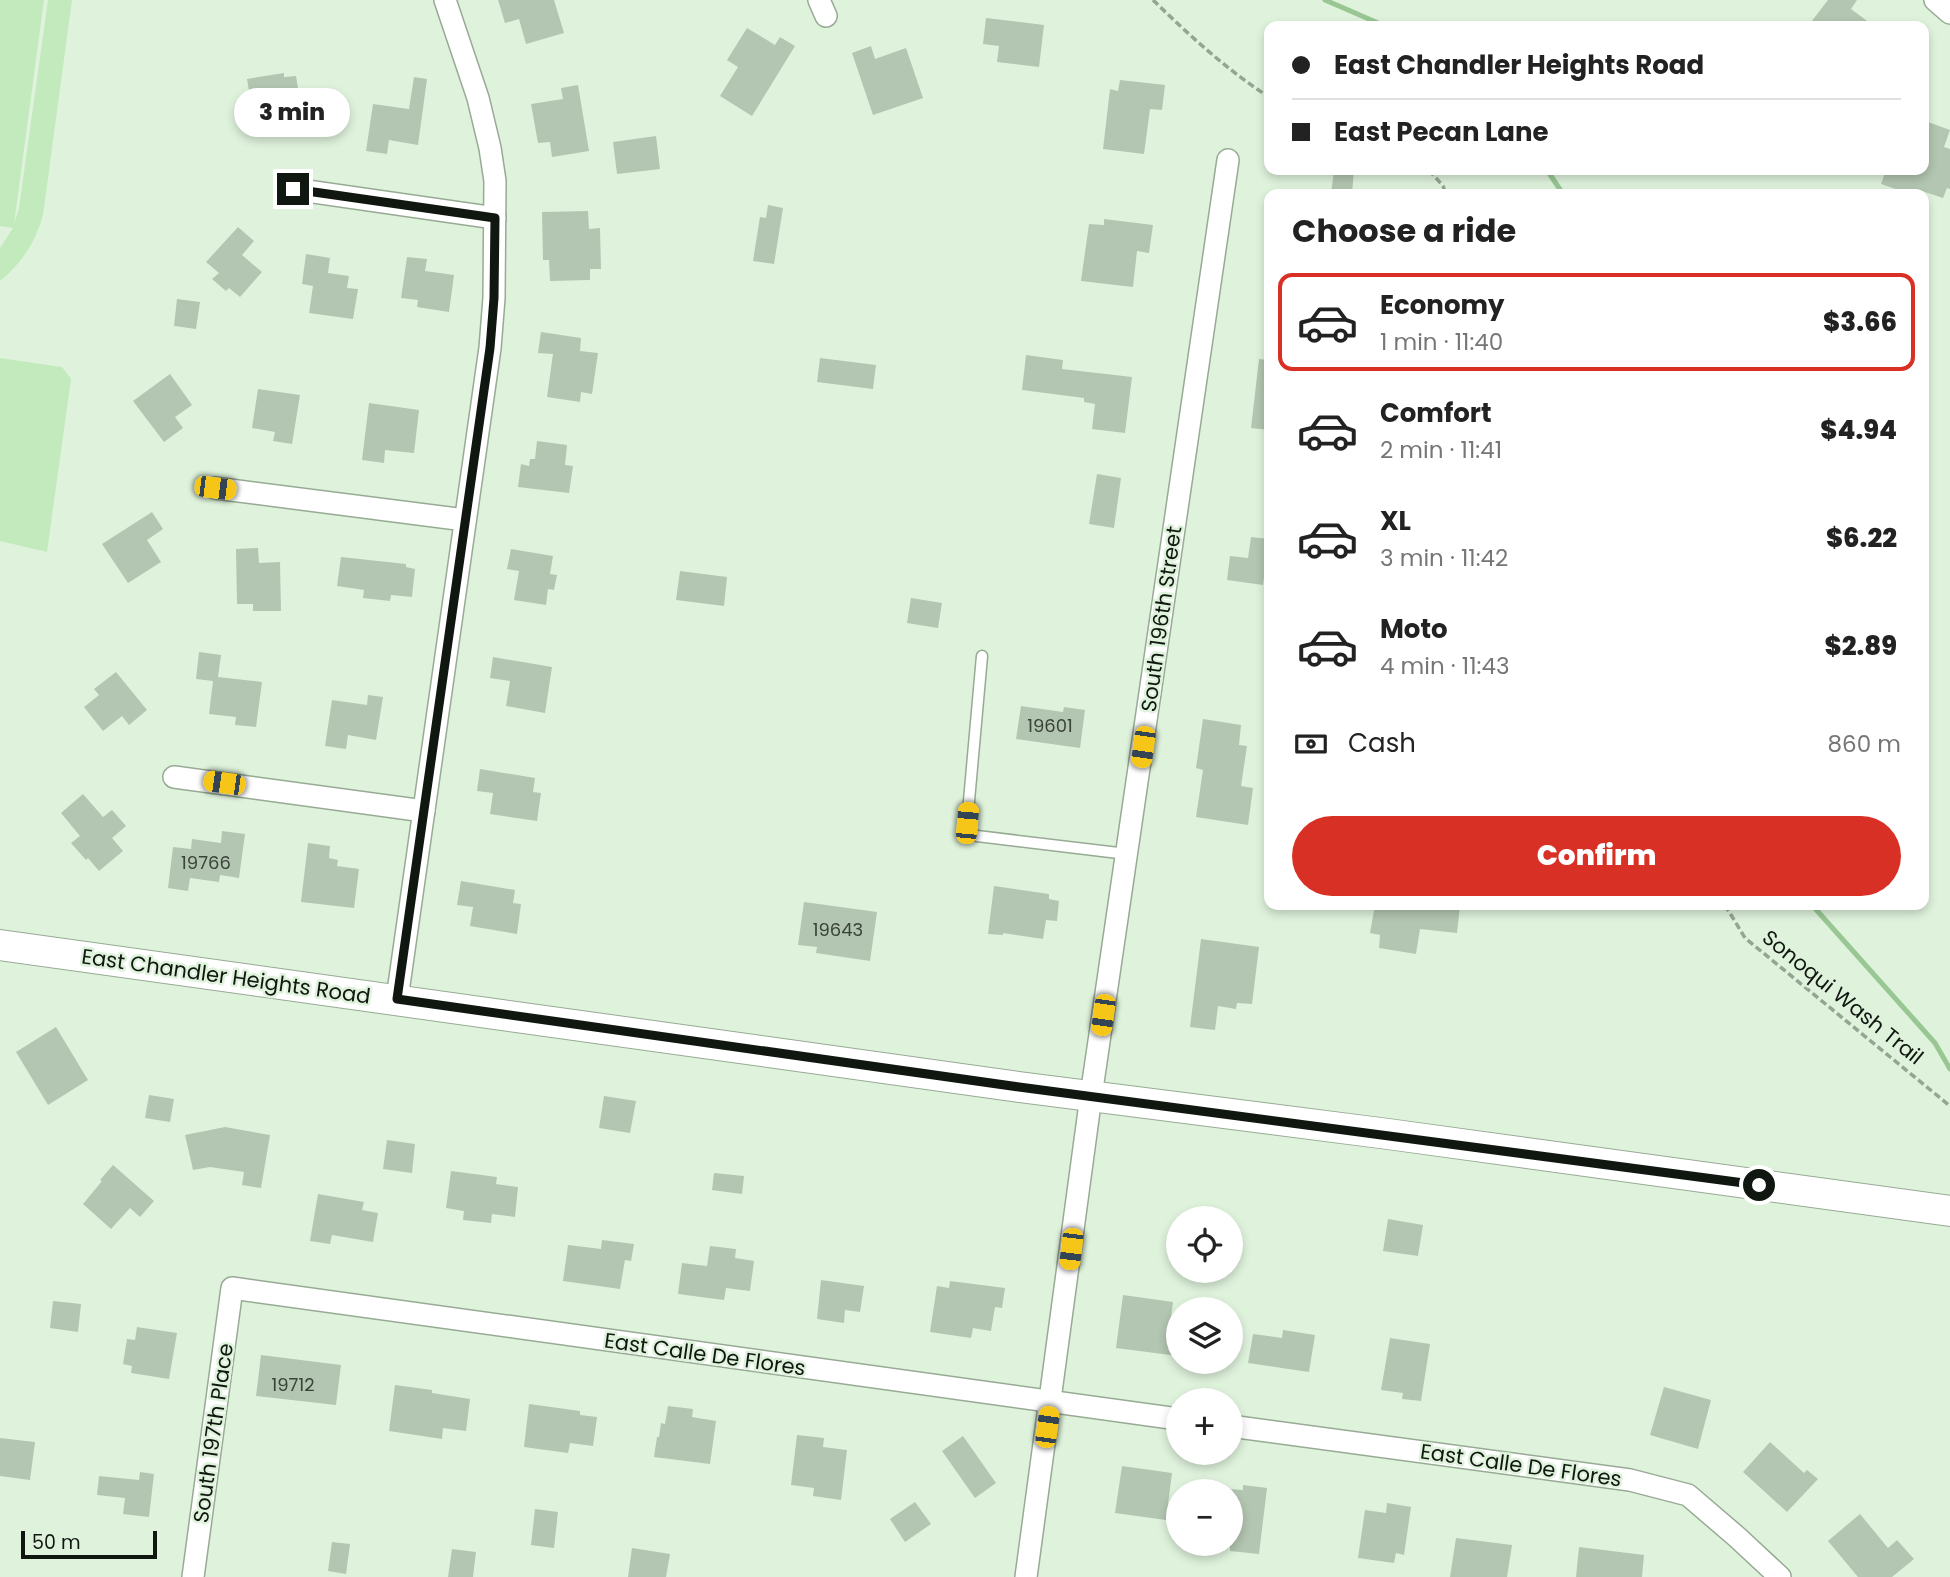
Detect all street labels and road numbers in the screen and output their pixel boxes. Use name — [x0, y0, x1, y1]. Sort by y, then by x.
street label: South 196th Street — [1134, 524, 1188, 714]
street label: Sonoqui Wash Trail — [1756, 923, 1930, 1071]
street label: East Chandler Heights Road — [80, 941, 372, 1011]
street label: East Calle De Flores — [602, 1326, 808, 1382]
street label: South 197th Place — [186, 1341, 240, 1525]
street label: East Calle De Flores — [1418, 1437, 1624, 1493]

